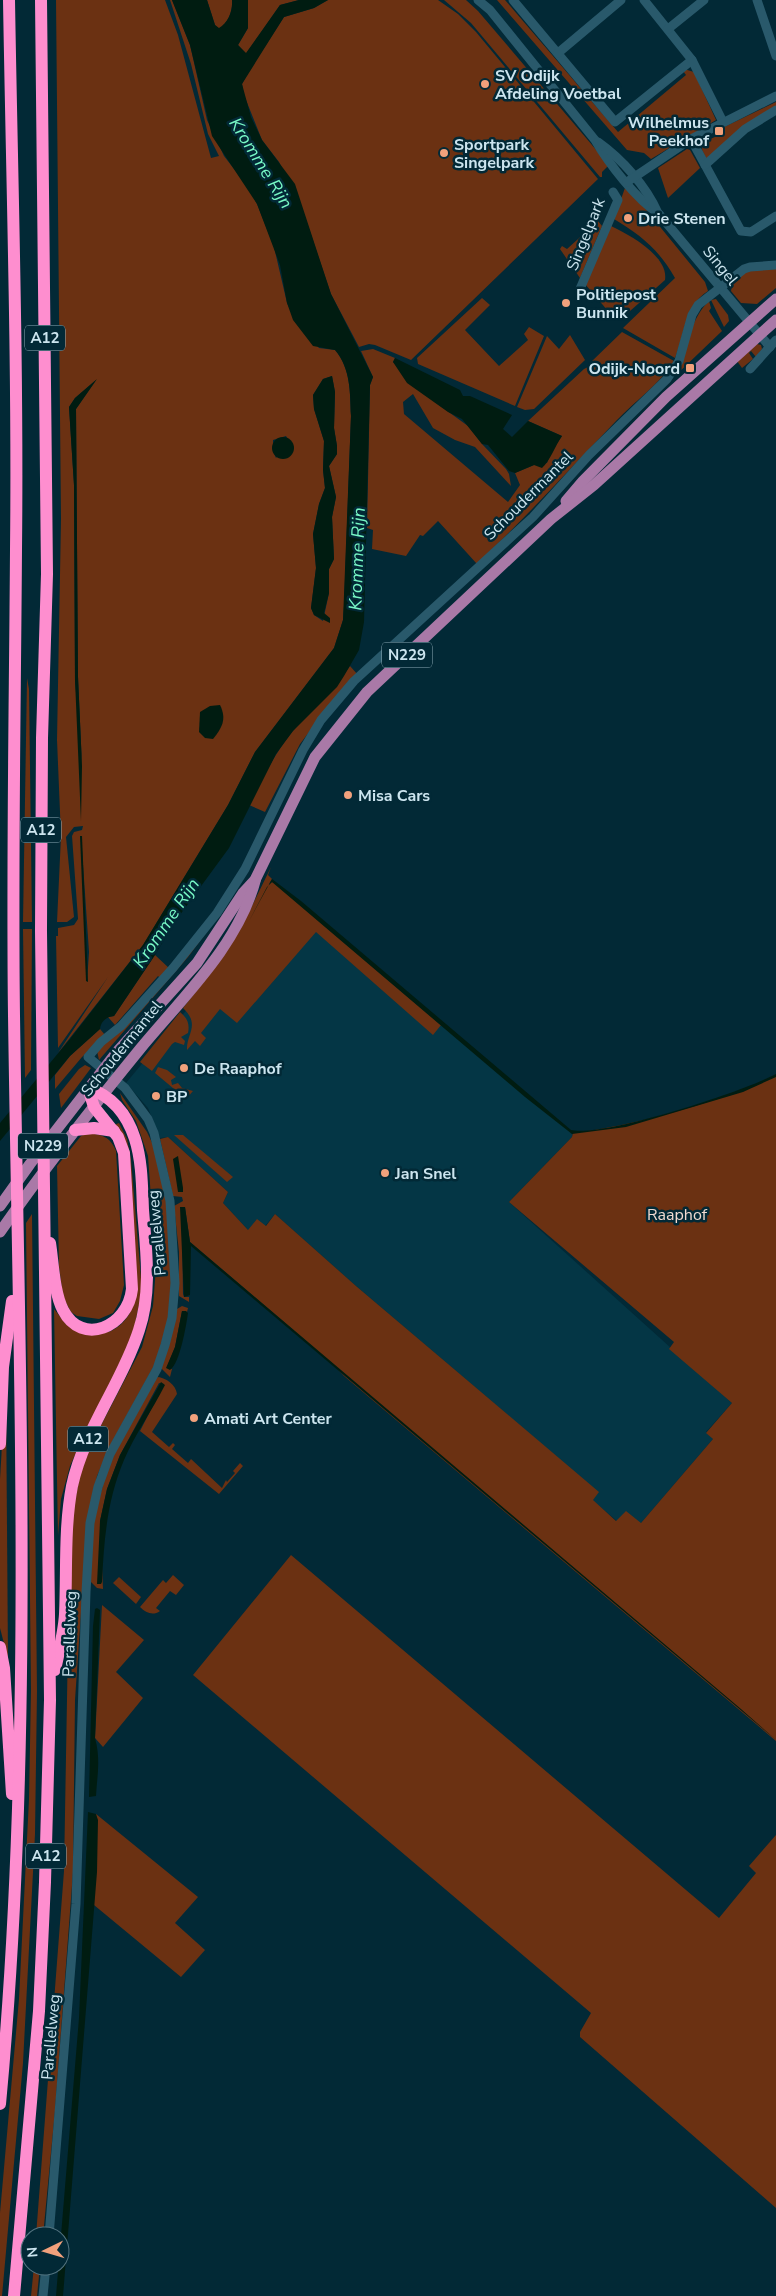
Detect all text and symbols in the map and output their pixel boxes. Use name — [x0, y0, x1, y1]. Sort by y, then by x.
place label: SV Odijk Afdeling Voetbal — [495, 65, 621, 105]
marker: SV Odijk Afdeling Voetbal — [479, 78, 491, 90]
place label: Wilhelmus Peekhof — [628, 112, 710, 152]
water label: Kromme Rijn — [223, 113, 299, 213]
marker: Wilhelmus Peekhof — [713, 125, 725, 137]
place label: Sportpark Singelpark — [454, 134, 535, 174]
marker: Sportpark Singelpark — [438, 147, 450, 159]
street label: Singelpark — [561, 194, 611, 274]
place label: Drie Stenen — [638, 208, 726, 230]
marker: Drie Stenen — [622, 212, 634, 224]
street label: Singel — [697, 241, 743, 290]
place label: Politiepost Bunnik — [576, 284, 657, 324]
marker: Politiepost Bunnik — [560, 297, 572, 309]
road number: A12 — [25, 326, 65, 350]
place label: Odijk-Noord — [588, 358, 680, 380]
marker: Odijk-Noord — [684, 362, 696, 374]
street label: Schoudermantel — [479, 446, 578, 545]
water label: Kromme Rijn — [343, 507, 371, 611]
road number: N229 — [382, 642, 432, 668]
place label: Misa Cars — [358, 785, 430, 807]
marker: Misa Cars — [342, 789, 354, 801]
road number: A12 — [21, 818, 61, 842]
water label: Kromme Rijn — [127, 873, 205, 973]
street label: Schoudermantel — [76, 996, 168, 1101]
place label: De Raaphof — [194, 1058, 283, 1080]
marker: De Raaphof — [178, 1062, 190, 1074]
place label: BP — [166, 1086, 187, 1108]
marker: BP — [150, 1090, 162, 1102]
road number: N229 — [18, 1134, 68, 1158]
place label: Jan Snel — [394, 1163, 456, 1185]
marker: Jan Snel — [379, 1167, 391, 1179]
street label: Parallelweg — [142, 1189, 172, 1277]
park label: Raaphof — [647, 1204, 708, 1226]
place label: Amati Art Center — [204, 1408, 332, 1430]
marker: Amati Art Center — [188, 1412, 200, 1424]
road number: A12 — [68, 1426, 108, 1452]
street label: Parallelweg — [58, 1591, 82, 1677]
road number: A12 — [26, 1844, 66, 1868]
street label: Parallelweg — [36, 1993, 66, 2081]
north arrow — [20, 2226, 70, 2276]
text: N — [23, 2246, 42, 2258]

